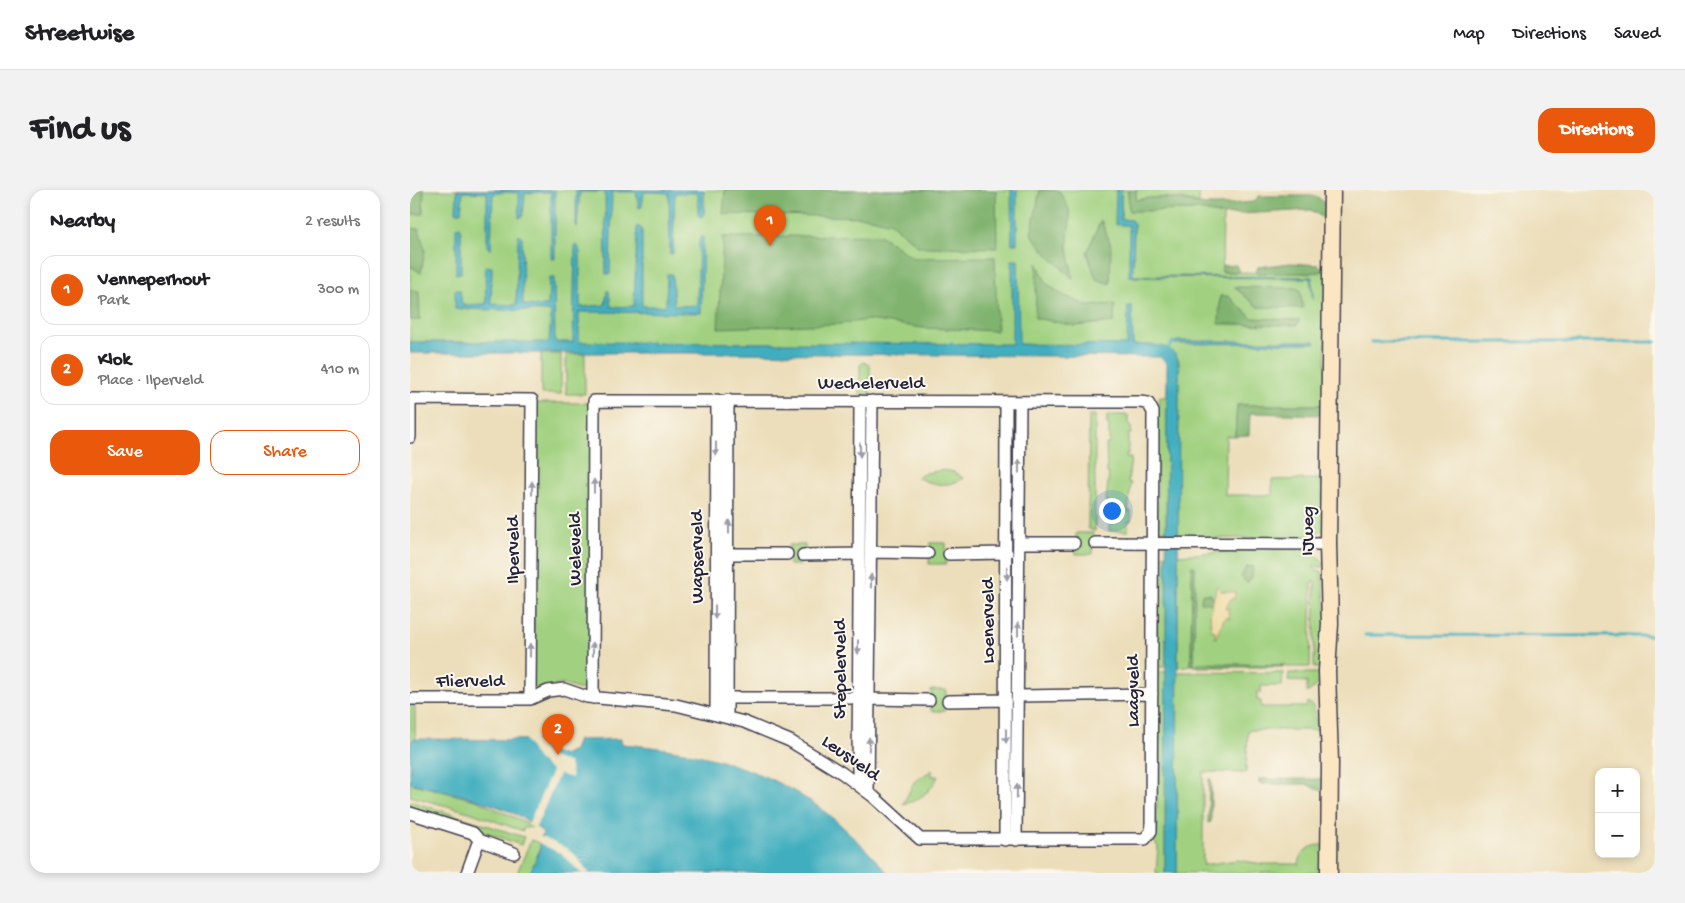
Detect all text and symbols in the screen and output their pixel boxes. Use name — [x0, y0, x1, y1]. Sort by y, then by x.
text: Streetwise — [25, 20, 134, 49]
text: Map — [1453, 24, 1485, 45]
text: Directions — [1513, 24, 1586, 45]
text: Saved — [1614, 24, 1660, 45]
button: Directions — [1538, 108, 1655, 153]
text: Find us — [30, 110, 130, 151]
pin: 1 — [754, 205, 786, 246]
text: Nearby — [50, 210, 115, 235]
text: 2 results — [305, 213, 360, 232]
text: Venneperhout — [98, 269, 209, 292]
text: 1 — [64, 281, 70, 300]
text: 300 m — [317, 281, 359, 300]
text: Park — [98, 292, 129, 311]
text: Klok — [98, 349, 131, 372]
text: 2 — [63, 361, 71, 380]
text: 410 m — [321, 361, 359, 380]
text: Place · Ilperveld — [98, 372, 203, 391]
street label: Wechelerveld — [818, 373, 926, 396]
button: Save — [50, 430, 200, 475]
button: Share — [210, 430, 360, 475]
one-way arrow — [712, 441, 720, 457]
one-way arrow — [856, 442, 864, 458]
one-way arrow — [1016, 458, 1024, 474]
one-way arrow — [590, 478, 598, 494]
one-way arrow — [528, 480, 536, 496]
your location — [1099, 498, 1125, 524]
street label: IJweg — [1297, 506, 1321, 556]
street label: Wapserveld — [687, 509, 710, 604]
street label: Weleveld — [565, 510, 588, 586]
street label: Ilperveld — [503, 514, 526, 584]
one-way arrow — [724, 518, 732, 534]
one-way arrow — [1003, 566, 1011, 582]
one-way arrow — [867, 573, 875, 589]
street label: Loenerveld — [978, 576, 1001, 664]
one-way arrow — [712, 604, 720, 620]
street label: Stepelerveld — [830, 617, 853, 719]
one-way arrow — [1014, 621, 1022, 637]
one-way arrow — [854, 640, 862, 656]
one-way arrow — [589, 641, 597, 657]
one-way arrow — [526, 642, 534, 658]
street label: Laagveld — [1123, 653, 1146, 727]
street label: Flierveld — [435, 671, 506, 694]
pin: 2 — [542, 714, 574, 755]
one-way arrow — [1002, 728, 1010, 744]
street label: Leusveld — [816, 731, 885, 788]
one-way arrow — [865, 735, 873, 751]
map controls — [1595, 768, 1640, 858]
button: + — [1595, 768, 1640, 813]
one-way arrow — [1013, 783, 1021, 799]
button: − — [1595, 813, 1640, 858]

